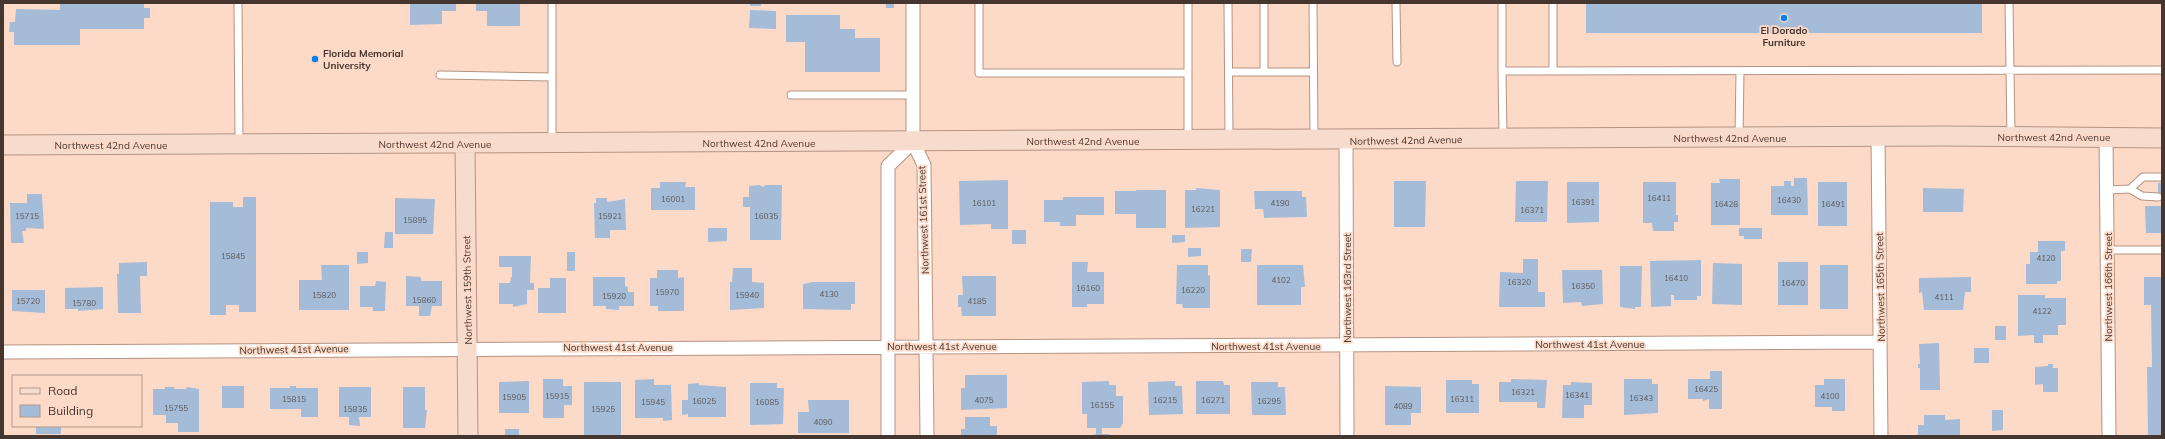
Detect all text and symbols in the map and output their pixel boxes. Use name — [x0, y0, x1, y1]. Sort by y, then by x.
marker: El Dorado Furniture — [1779, 13, 1789, 23]
place label: El Dorado Furniture — [1760, 24, 1808, 49]
place label: Florida Memorial University — [323, 47, 403, 72]
marker: Florida Memorial University — [310, 54, 320, 64]
street label: Northwest 42nd Avenue — [1998, 131, 2110, 144]
street label: Northwest 42nd Avenue — [1674, 132, 1786, 145]
street label: Northwest 42nd Avenue — [1350, 133, 1462, 148]
street label: Northwest 42nd Avenue — [1027, 135, 1139, 148]
street label: Northwest 42nd Avenue — [703, 137, 815, 150]
street label: Northwest 42nd Avenue — [379, 138, 491, 151]
street label: Northwest 42nd Avenue — [55, 139, 167, 152]
street label: Northwest 161st Street — [915, 165, 932, 274]
house number: 16411 — [1647, 193, 1671, 203]
house number: 16001 — [661, 194, 685, 204]
house number: 16430 — [1777, 195, 1801, 205]
house number: 16391 — [1571, 197, 1595, 207]
house number: 16101 — [972, 198, 996, 208]
house number: 4190 — [1270, 198, 1290, 208]
house number: 16428 — [1714, 199, 1738, 209]
house number: 16491 — [1821, 199, 1845, 209]
house number: 16221 — [1191, 204, 1215, 214]
house number: 16371 — [1520, 205, 1544, 215]
house number: 15715 — [15, 211, 39, 221]
house number: 15921 — [598, 211, 622, 221]
house number: 16035 — [754, 211, 778, 221]
house number: 15895 — [403, 215, 427, 225]
street label: Northwest 165th Street — [1873, 232, 1888, 342]
street label: Northwest 166th Street — [2102, 232, 2115, 342]
street label: Northwest 163rd Street — [1341, 233, 1354, 343]
street label: Northwest 159th Street — [460, 235, 475, 345]
house number: 15845 — [221, 251, 245, 261]
house number: 4120 — [2036, 253, 2056, 263]
house number: 16410 — [1664, 273, 1688, 283]
house number: 4102 — [1271, 275, 1291, 285]
house number: 16320 — [1507, 277, 1531, 287]
house number: 16470 — [1781, 278, 1805, 288]
house number: 16350 — [1571, 281, 1595, 291]
house number: 16160 — [1076, 283, 1100, 293]
house number: 16220 — [1181, 285, 1205, 295]
house number: 15970 — [655, 287, 679, 297]
house number: 4130 — [819, 289, 839, 299]
house number: 15820 — [312, 290, 336, 300]
house number: 15940 — [735, 290, 759, 300]
house number: 15920 — [602, 291, 626, 301]
house number: 4111 — [1934, 292, 1954, 302]
house number: 15860 — [412, 295, 436, 305]
house number: 15720 — [16, 296, 40, 306]
house number: 4185 — [967, 296, 987, 306]
house number: 15780 — [72, 298, 96, 308]
house number: 4122 — [2032, 306, 2052, 316]
street label: Northwest 41st Avenue — [1535, 338, 1645, 351]
street label: Northwest 41st Avenue — [887, 340, 997, 353]
street label: Northwest 41st Avenue — [1211, 340, 1321, 353]
street label: Northwest 41st Avenue — [563, 341, 673, 354]
street label: Northwest 41st Avenue — [239, 342, 349, 357]
legend — [12, 375, 142, 427]
text: Road — [48, 383, 77, 398]
house number: 16425 — [1694, 384, 1718, 394]
house number: 16321 — [1511, 387, 1535, 397]
house number: 16341 — [1565, 390, 1589, 400]
house number: 15915 — [545, 391, 569, 401]
house number: 4100 — [1820, 391, 1840, 401]
house number: 15905 — [502, 392, 526, 402]
house number: 16343 — [1629, 393, 1653, 403]
house number: 15815 — [282, 394, 306, 404]
house number: 16311 — [1450, 394, 1474, 404]
house number: 4075 — [974, 395, 994, 405]
house number: 16215 — [1153, 395, 1177, 405]
house number: 16271 — [1201, 395, 1225, 405]
house number: 16025 — [692, 396, 716, 406]
house number: 16295 — [1257, 396, 1281, 406]
house number: 15945 — [641, 397, 665, 407]
house number: 16085 — [755, 397, 779, 407]
house number: 16155 — [1090, 400, 1114, 410]
house number: 4089 — [1393, 401, 1413, 411]
text: Building — [48, 403, 93, 418]
house number: 15755 — [164, 403, 188, 413]
house number: 15835 — [343, 404, 367, 414]
house number: 15925 — [591, 404, 615, 414]
house number: 4090 — [813, 417, 833, 427]

